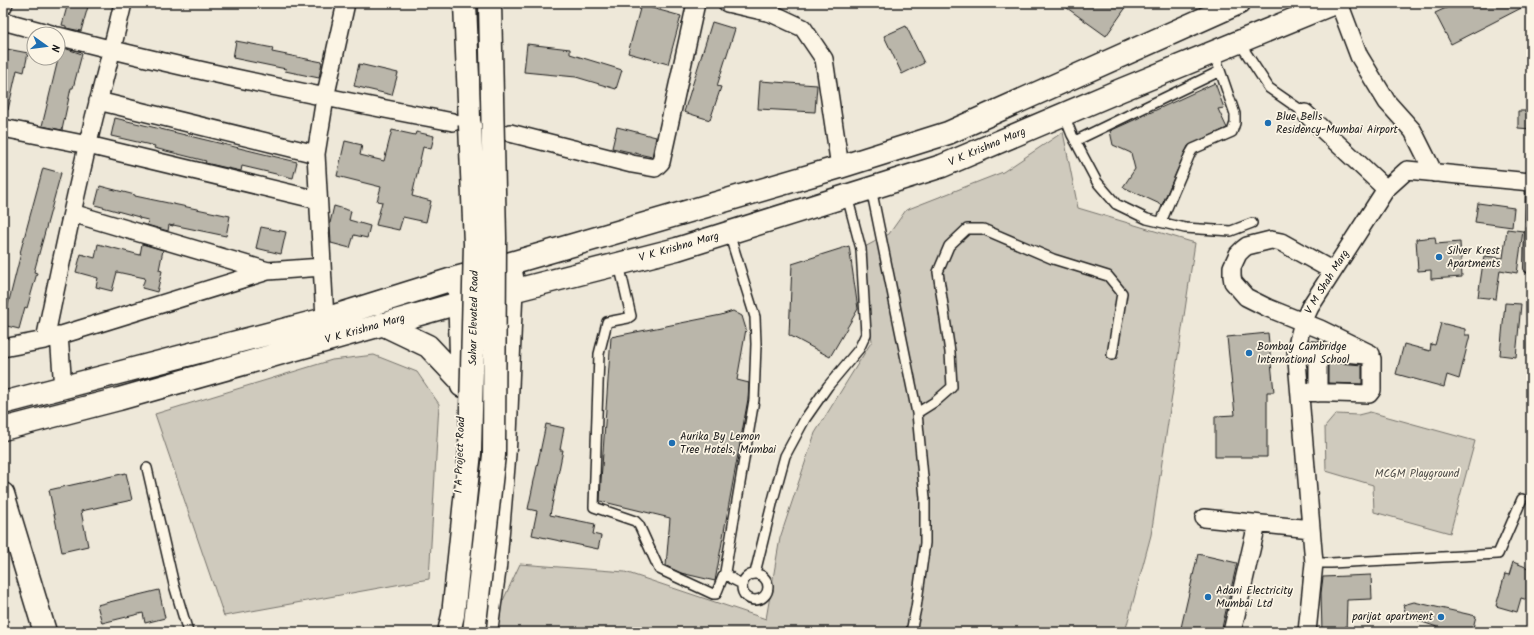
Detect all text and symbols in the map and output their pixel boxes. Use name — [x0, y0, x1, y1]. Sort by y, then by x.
north arrow — [26, 26, 66, 66]
text: N — [45, 43, 64, 54]
place label: Blue Bells Residency-Mumbai Airport — [1276, 108, 1399, 139]
marker: Blue Bells Residency-Mumbai Airport — [1263, 118, 1273, 128]
street label: V K Krishna Marg — [945, 123, 1029, 171]
street label: V K Krishna Marg — [637, 227, 721, 267]
place label: Silver Krest Apartments — [1447, 242, 1501, 273]
street label: V M Shah Marg — [1300, 246, 1354, 318]
marker: Silver Krest Apartments — [1434, 252, 1444, 262]
street label: Sahar Elevated Road — [464, 270, 484, 366]
street label: V K Krishna Marg — [323, 309, 407, 349]
place label: Bombay Cambridge International School — [1257, 338, 1350, 369]
marker: Bombay Cambridge International School — [1244, 348, 1254, 358]
street label: I A Project Road — [450, 416, 470, 494]
place label: Aurika By Lemon Tree Hotels, Mumbai — [680, 428, 776, 459]
marker: Aurika By Lemon Tree Hotels, Mumbai — [667, 438, 677, 448]
park label: MCGM Playground — [1375, 465, 1460, 483]
place label: Adani Electricity Mumbai Ltd — [1216, 582, 1293, 613]
marker: Adani Electricity Mumbai Ltd — [1203, 592, 1213, 602]
place label: parijat apartment — [1351, 608, 1434, 626]
marker: parijat apartment — [1436, 612, 1446, 622]

